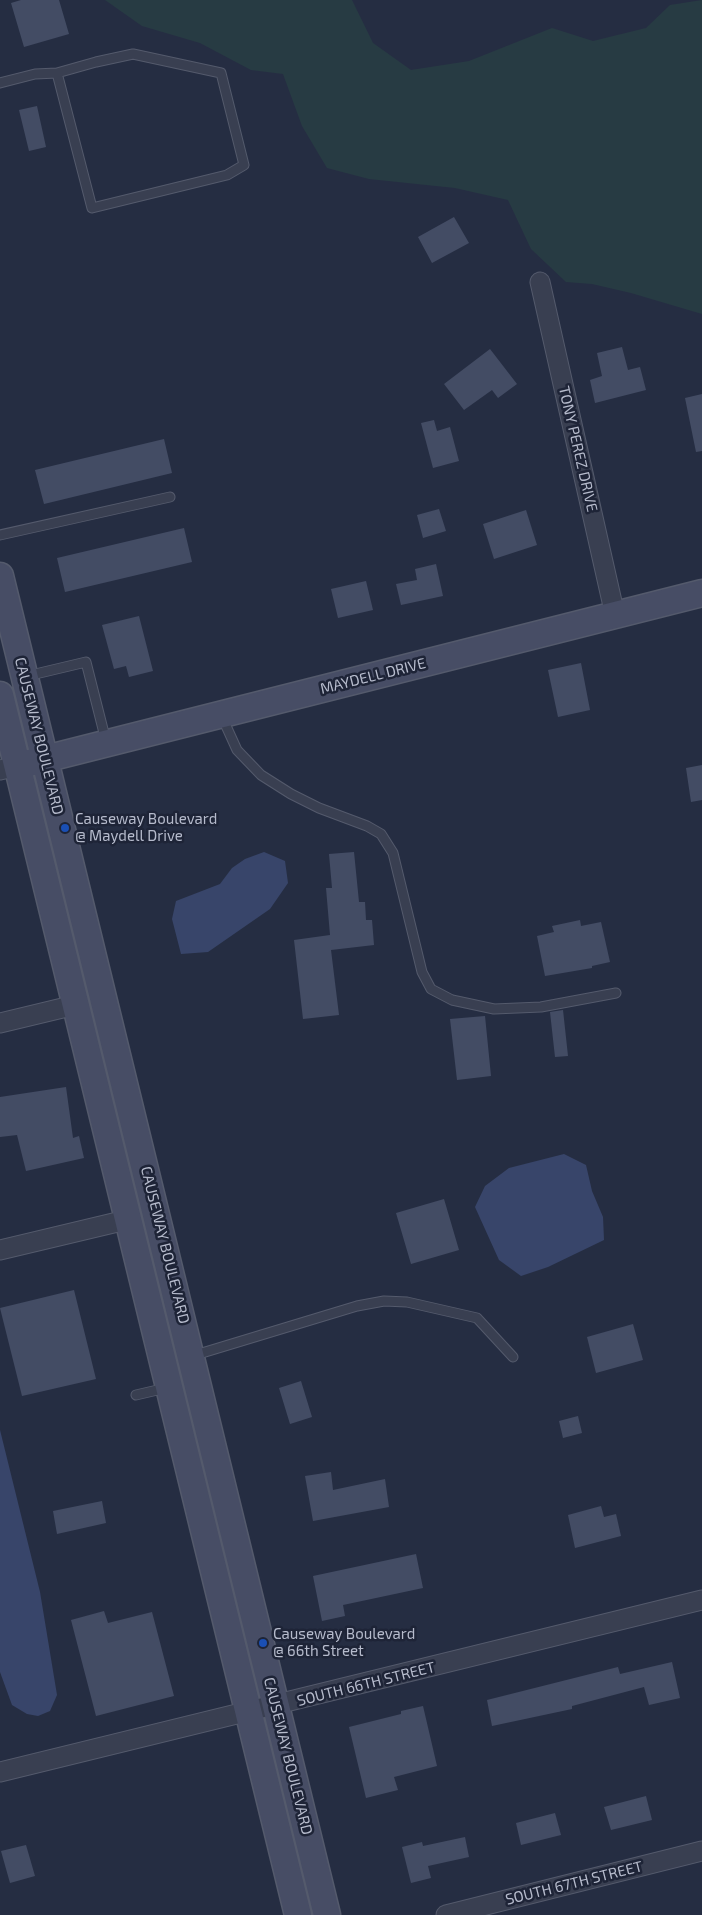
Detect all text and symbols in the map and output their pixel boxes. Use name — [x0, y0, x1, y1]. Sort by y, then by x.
street label: TONY PEREZ DRIVE — [555, 384, 601, 514]
street label: MAYDELL DRIVE — [318, 654, 428, 698]
street label: CAUSEWAY BOULEVARD — [11, 655, 67, 817]
place label: Causeway Boulevard @ Maydell Drive — [75, 810, 217, 845]
marker: Causeway Boulevard @ Maydell Drive — [59, 822, 71, 834]
street label: CAUSEWAY BOULEVARD — [137, 1164, 193, 1326]
place label: Causeway Boulevard @ 66th Street — [273, 1625, 415, 1660]
marker: Causeway Boulevard @ 66th Street — [257, 1637, 269, 1649]
street label: SOUTH 66TH STREET — [295, 1658, 437, 1710]
street label: CAUSEWAY BOULEVARD — [260, 1675, 316, 1837]
street label: SOUTH 67TH STREET — [504, 1857, 644, 1909]

